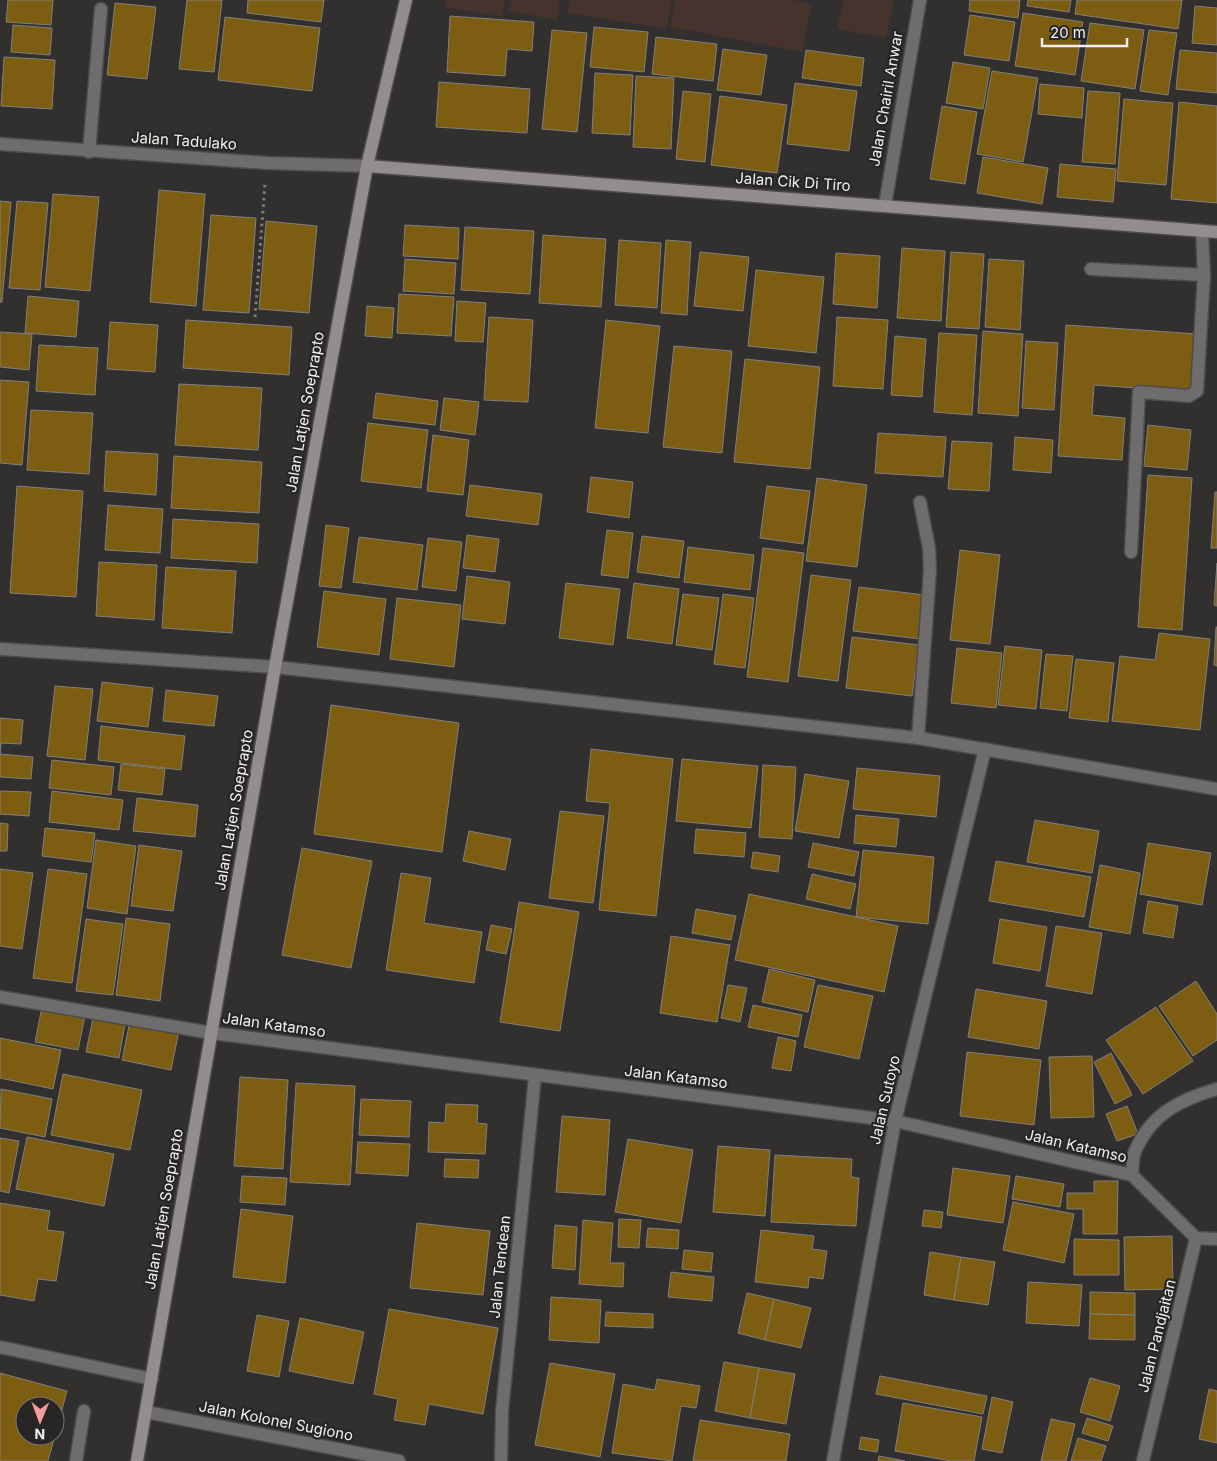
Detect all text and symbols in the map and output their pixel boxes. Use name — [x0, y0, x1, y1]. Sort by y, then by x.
scale bar — [1042, 15, 1127, 47]
text: 20 m — [1050, 23, 1086, 42]
street label: Jalan Chairil Anwar — [864, 29, 907, 168]
street label: Jalan Tadulako — [130, 127, 238, 154]
street label: Jalan Cik Di Tiro — [735, 168, 851, 195]
street label: Jalan Latjen Soeprapto — [281, 330, 328, 494]
street label: Jalan Latjen Soeprapto — [210, 728, 257, 892]
street label: Jalan Katamso — [221, 1008, 327, 1041]
street label: Jalan Sutoyo — [865, 1053, 904, 1146]
street label: Jalan Katamso — [623, 1061, 729, 1092]
street label: Jalan Katamso — [1023, 1125, 1129, 1166]
street label: Jalan Latjen Soeprapto — [140, 1127, 187, 1291]
street label: Jalan Tendean — [485, 1214, 514, 1319]
street label: Jalan Pandjaitan — [1133, 1277, 1180, 1395]
north arrow — [15, 1396, 65, 1446]
street label: Jalan Kolonel Sugiono — [197, 1396, 355, 1445]
text: N — [34, 1426, 45, 1443]

